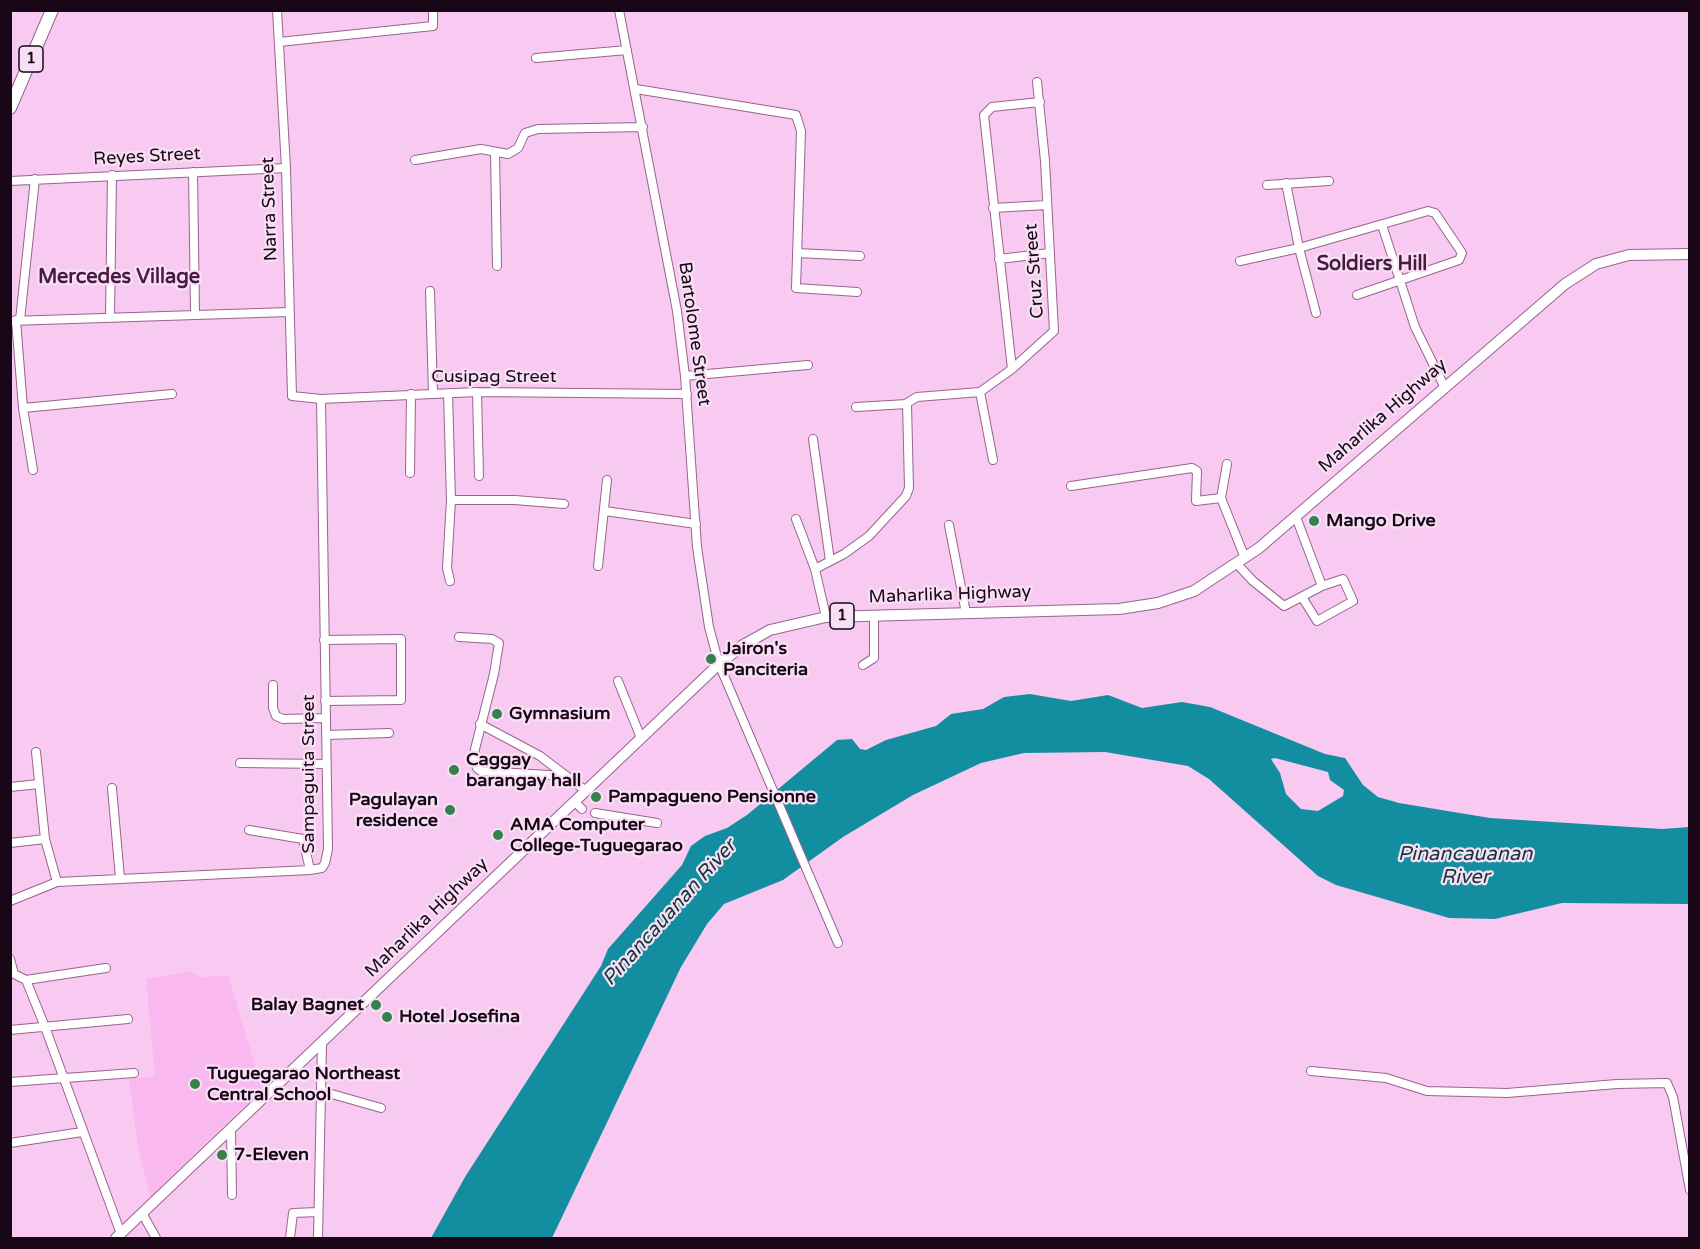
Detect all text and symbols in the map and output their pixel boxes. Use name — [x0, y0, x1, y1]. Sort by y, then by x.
road number: 1 — [19, 46, 43, 72]
street label: Reyes Street — [93, 143, 201, 171]
street label: Narra Street — [257, 156, 283, 262]
street label: Cruz Street — [1021, 223, 1049, 319]
district label: Soldiers Hill — [1317, 253, 1427, 277]
street label: Bartolome Street — [673, 260, 715, 408]
district label: Mercedes Village — [38, 266, 200, 290]
street label: Maharlika Highway — [1315, 354, 1451, 478]
street label: Cusipag Street — [431, 366, 557, 388]
place label: Mango Drive — [1326, 510, 1436, 532]
marker: Mango Drive — [1307, 514, 1321, 528]
street label: Maharlika Highway — [868, 581, 1032, 609]
road number: 1 — [830, 603, 854, 629]
place label: Jairon's Panciteria — [723, 638, 808, 680]
marker: Jairon's Panciteria — [704, 652, 718, 666]
street label: Sampaguita Street — [298, 694, 320, 854]
place label: Gymnasium — [509, 703, 611, 725]
marker: Gymnasium — [490, 707, 504, 721]
place label: Caggay barangay hall — [466, 749, 581, 792]
marker: Caggay barangay hall — [447, 763, 461, 777]
place label: Pampagueno Pensionne — [608, 786, 816, 808]
place label: Pagulayan residence — [349, 789, 438, 832]
marker: Pampagueno Pensionne — [589, 790, 603, 804]
marker: Pagulayan residence — [443, 803, 457, 817]
place label: AMA Computer College-Tuguegarao — [510, 814, 683, 856]
marker: AMA Computer College-Tuguegarao — [491, 828, 505, 842]
water label: Pinancauanan River — [598, 835, 742, 991]
water label: Pinancauanan River — [1398, 843, 1532, 890]
street label: Maharlika Highway — [361, 854, 493, 982]
place label: Balay Bagnet — [251, 994, 364, 1016]
marker: Balay Bagnet — [369, 998, 383, 1012]
place label: Hotel Josefina — [399, 1006, 520, 1028]
marker: Hotel Josefina — [380, 1010, 394, 1024]
place label: Tuguegarao Northeast Central School — [207, 1063, 400, 1106]
marker: Tuguegarao Northeast Central School — [188, 1077, 202, 1091]
place label: 7-Eleven — [234, 1144, 309, 1166]
marker: 7-Eleven — [215, 1148, 229, 1162]

